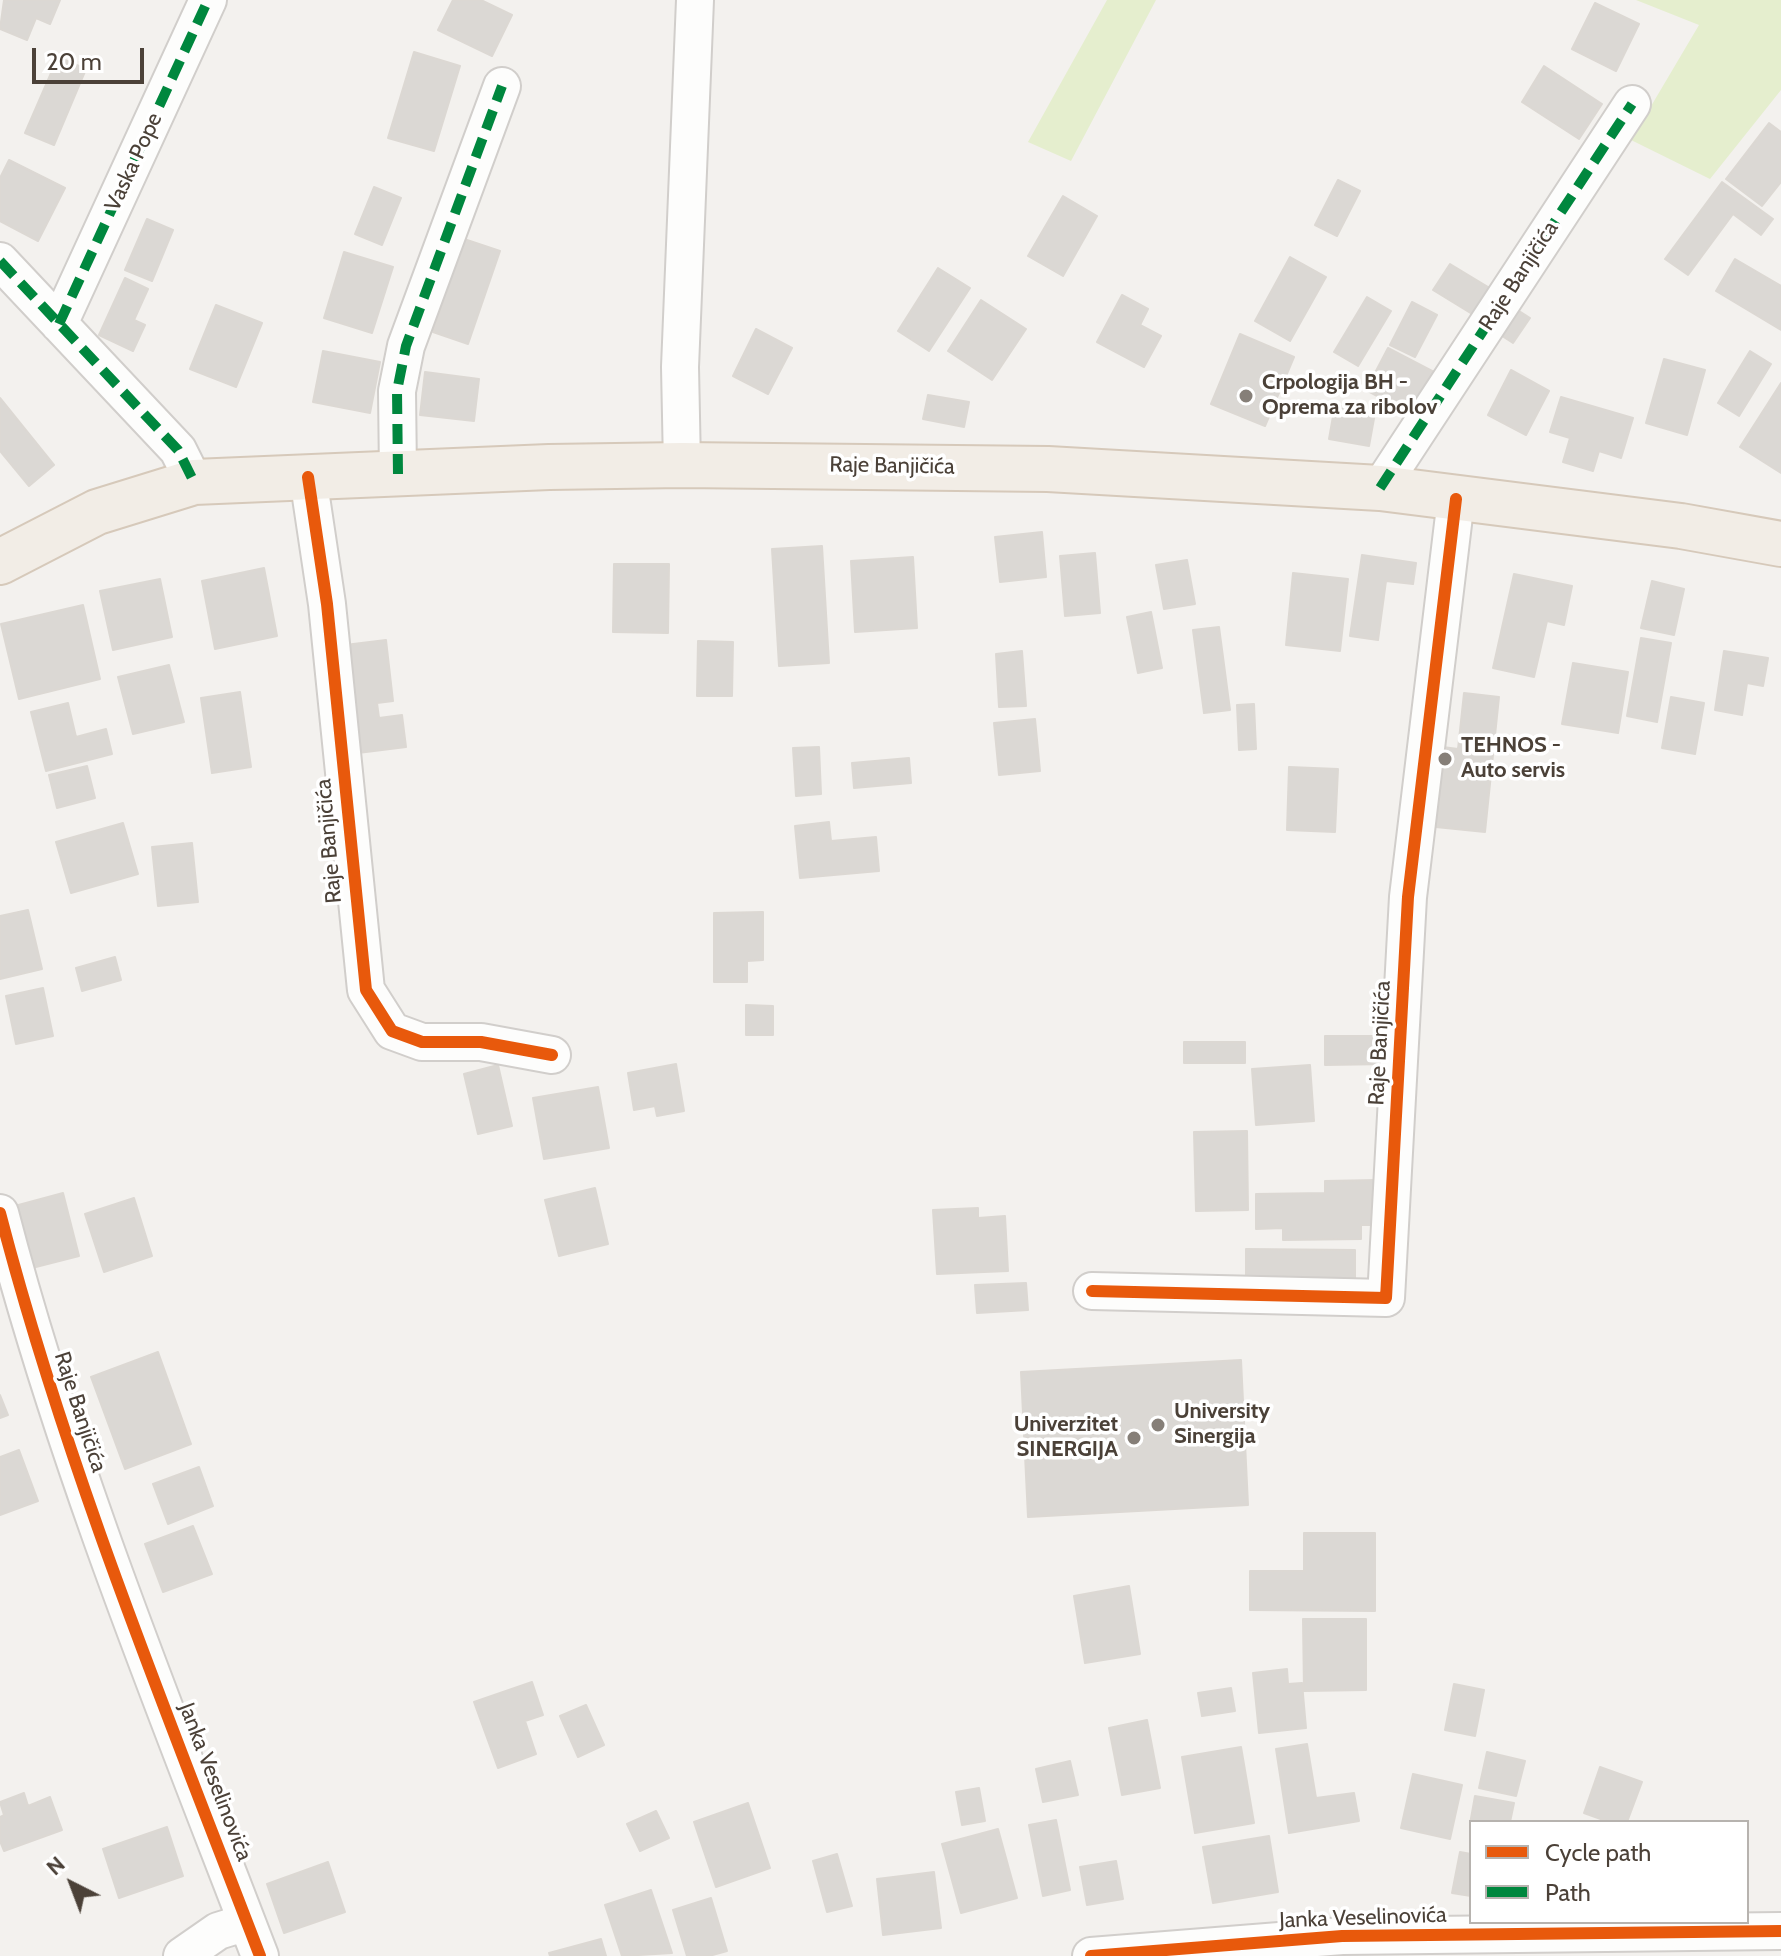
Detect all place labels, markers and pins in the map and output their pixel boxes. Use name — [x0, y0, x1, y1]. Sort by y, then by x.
place label: Crpologija BH - Oprema za ribolov — [1262, 370, 1437, 422]
marker: Crpologija BH - Oprema za ribolov — [1237, 387, 1255, 405]
place label: TEHNOS - Auto servis — [1461, 733, 1565, 784]
marker: TEHNOS - Auto servis — [1436, 750, 1454, 768]
place label: University Sinergija — [1174, 1399, 1270, 1450]
place label: Univerzitet SINERGIJA — [1014, 1412, 1118, 1464]
marker: University Sinergija — [1149, 1416, 1167, 1434]
marker: Univerzitet SINERGIJA — [1125, 1429, 1143, 1447]

